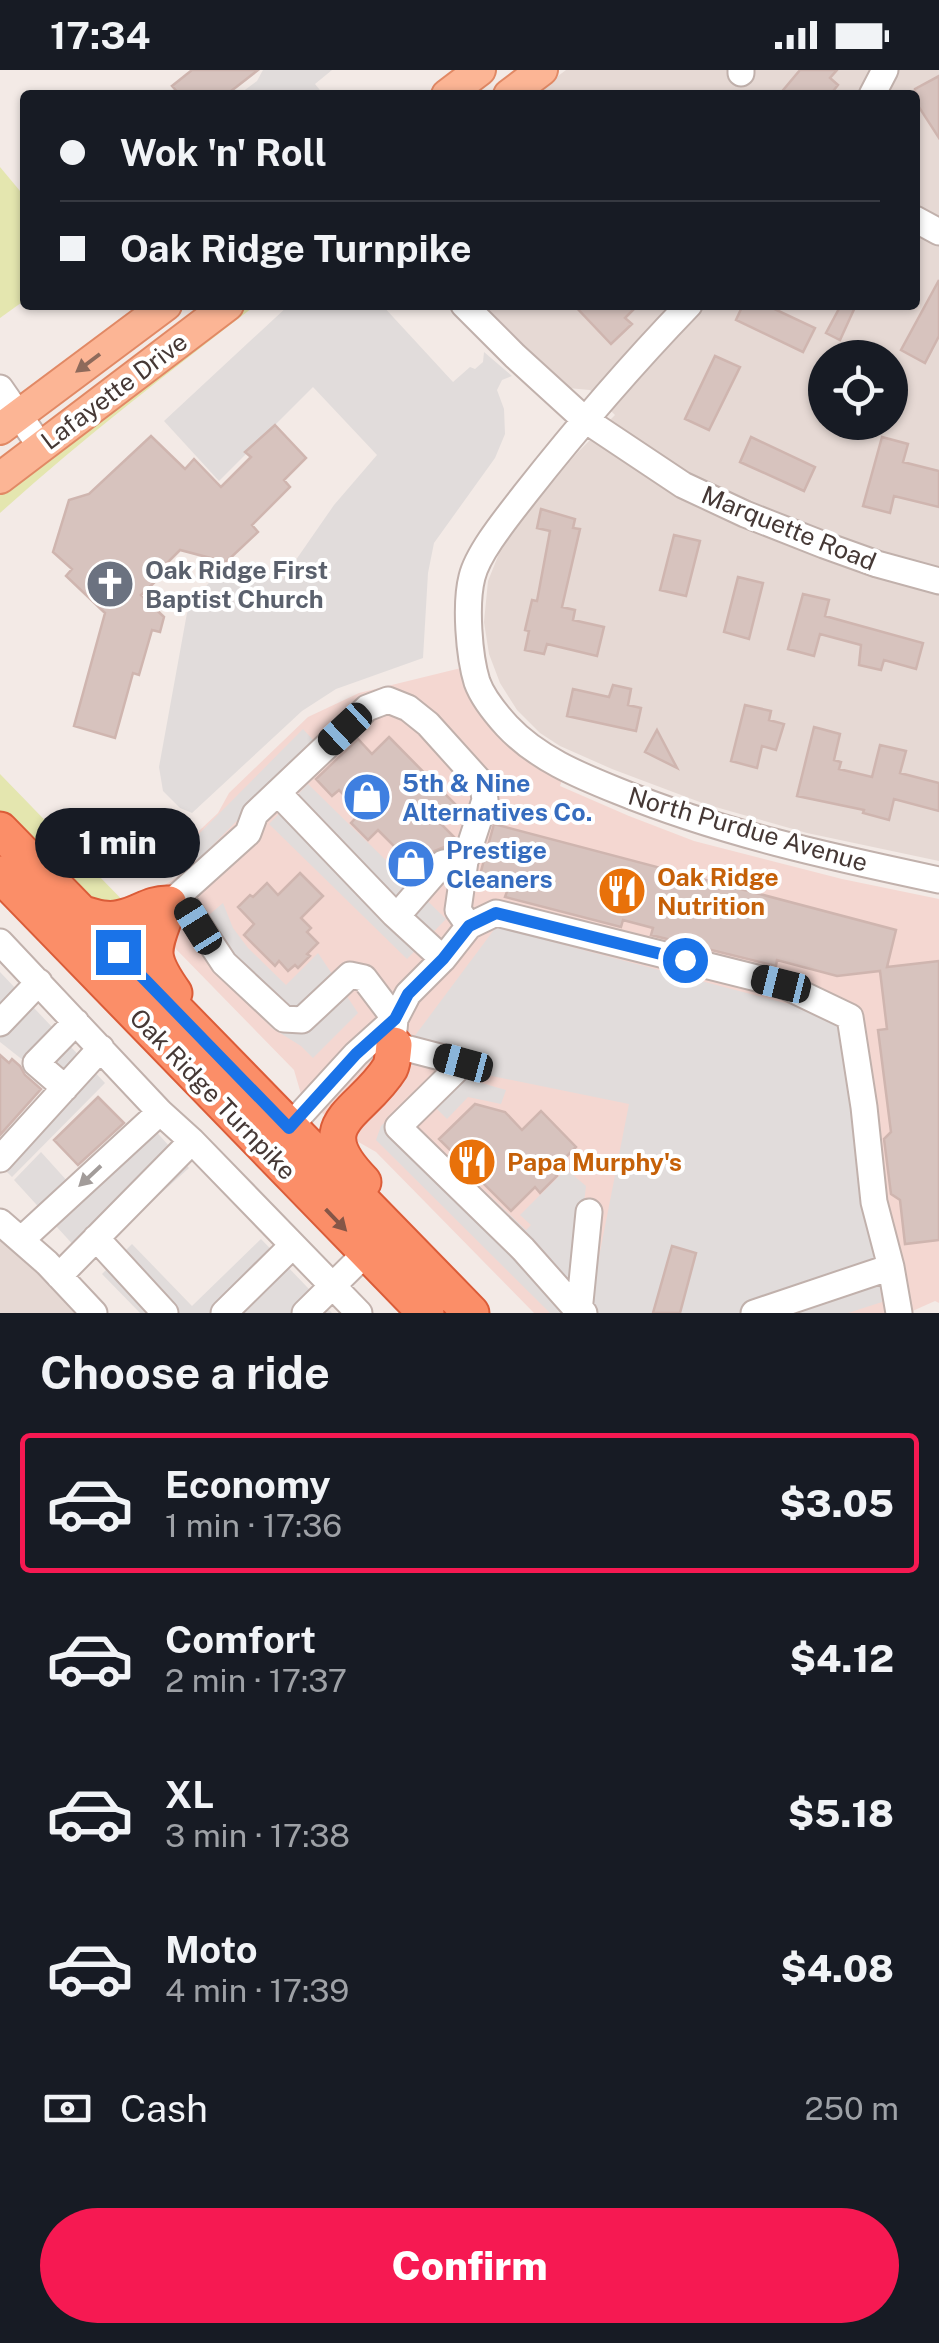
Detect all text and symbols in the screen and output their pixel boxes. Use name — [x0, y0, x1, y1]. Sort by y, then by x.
text: 17:34 — [50, 13, 150, 58]
text: Wok 'n' Roll — [120, 130, 327, 175]
text: Oak Ridge Turnpike — [120, 226, 472, 271]
street label: Lafayette Drive — [35, 326, 193, 456]
map controls — [808, 340, 908, 440]
button: locate — [808, 340, 908, 440]
one-way arrow — [75, 353, 101, 373]
street label: Marquette Road — [697, 479, 881, 577]
place label: Oak Ridge First Baptist Church — [145, 555, 328, 614]
church icon: Oak Ridge First Baptist Church — [84, 558, 136, 610]
car — [313, 698, 377, 760]
place label: 5th & Nine Alternatives Co. — [402, 768, 592, 827]
shop icon: 5th & Nine Alternatives Co. — [341, 771, 393, 823]
street label: North Purdue Avenue — [625, 780, 871, 878]
callout: 1 min — [36, 807, 200, 877]
text: 1 min — [78, 824, 157, 861]
place label: Prestige Cleaners — [446, 835, 553, 894]
shop icon: Prestige Cleaners — [385, 838, 437, 890]
place label: Oak Ridge Nutrition — [657, 862, 779, 921]
restaurant icon: Oak Ridge Nutrition — [596, 865, 648, 917]
car — [169, 893, 227, 959]
route end — [96, 930, 141, 975]
route start — [663, 938, 708, 983]
car — [748, 962, 814, 1006]
street label: Oak Ridge Turnpike — [124, 1002, 302, 1186]
car — [430, 1041, 496, 1085]
restaurant icon: Papa Murphy's — [446, 1136, 498, 1188]
place label: Papa Murphy's — [507, 1147, 682, 1177]
one-way arrow — [78, 1164, 102, 1187]
one-way arrow — [324, 1208, 347, 1232]
text: Choose a ride — [40, 1346, 330, 1399]
icon: car — [45, 1458, 135, 1548]
text: Economy — [165, 1462, 331, 1507]
text: $3.05 — [780, 1481, 894, 1526]
text: 1 min · 17:36 — [165, 1507, 342, 1544]
icon: car — [45, 1613, 135, 1703]
text: Comfort — [165, 1617, 316, 1662]
text: $4.12 — [790, 1636, 894, 1681]
text: 2 min · 17:37 — [165, 1662, 347, 1699]
icon: car — [45, 1768, 135, 1858]
text: XL — [165, 1772, 214, 1817]
text: $5.18 — [788, 1791, 894, 1836]
text: 3 min · 17:38 — [165, 1817, 350, 1854]
icon: car — [45, 1923, 135, 2013]
text: Moto — [165, 1927, 258, 1972]
text: $4.08 — [780, 1946, 894, 1991]
text: 4 min · 17:39 — [165, 1972, 349, 2009]
icon: cash — [40, 2081, 95, 2136]
text: Cash — [120, 2086, 208, 2131]
text: 250 m — [804, 2090, 899, 2127]
button: Confirm — [40, 2208, 899, 2323]

